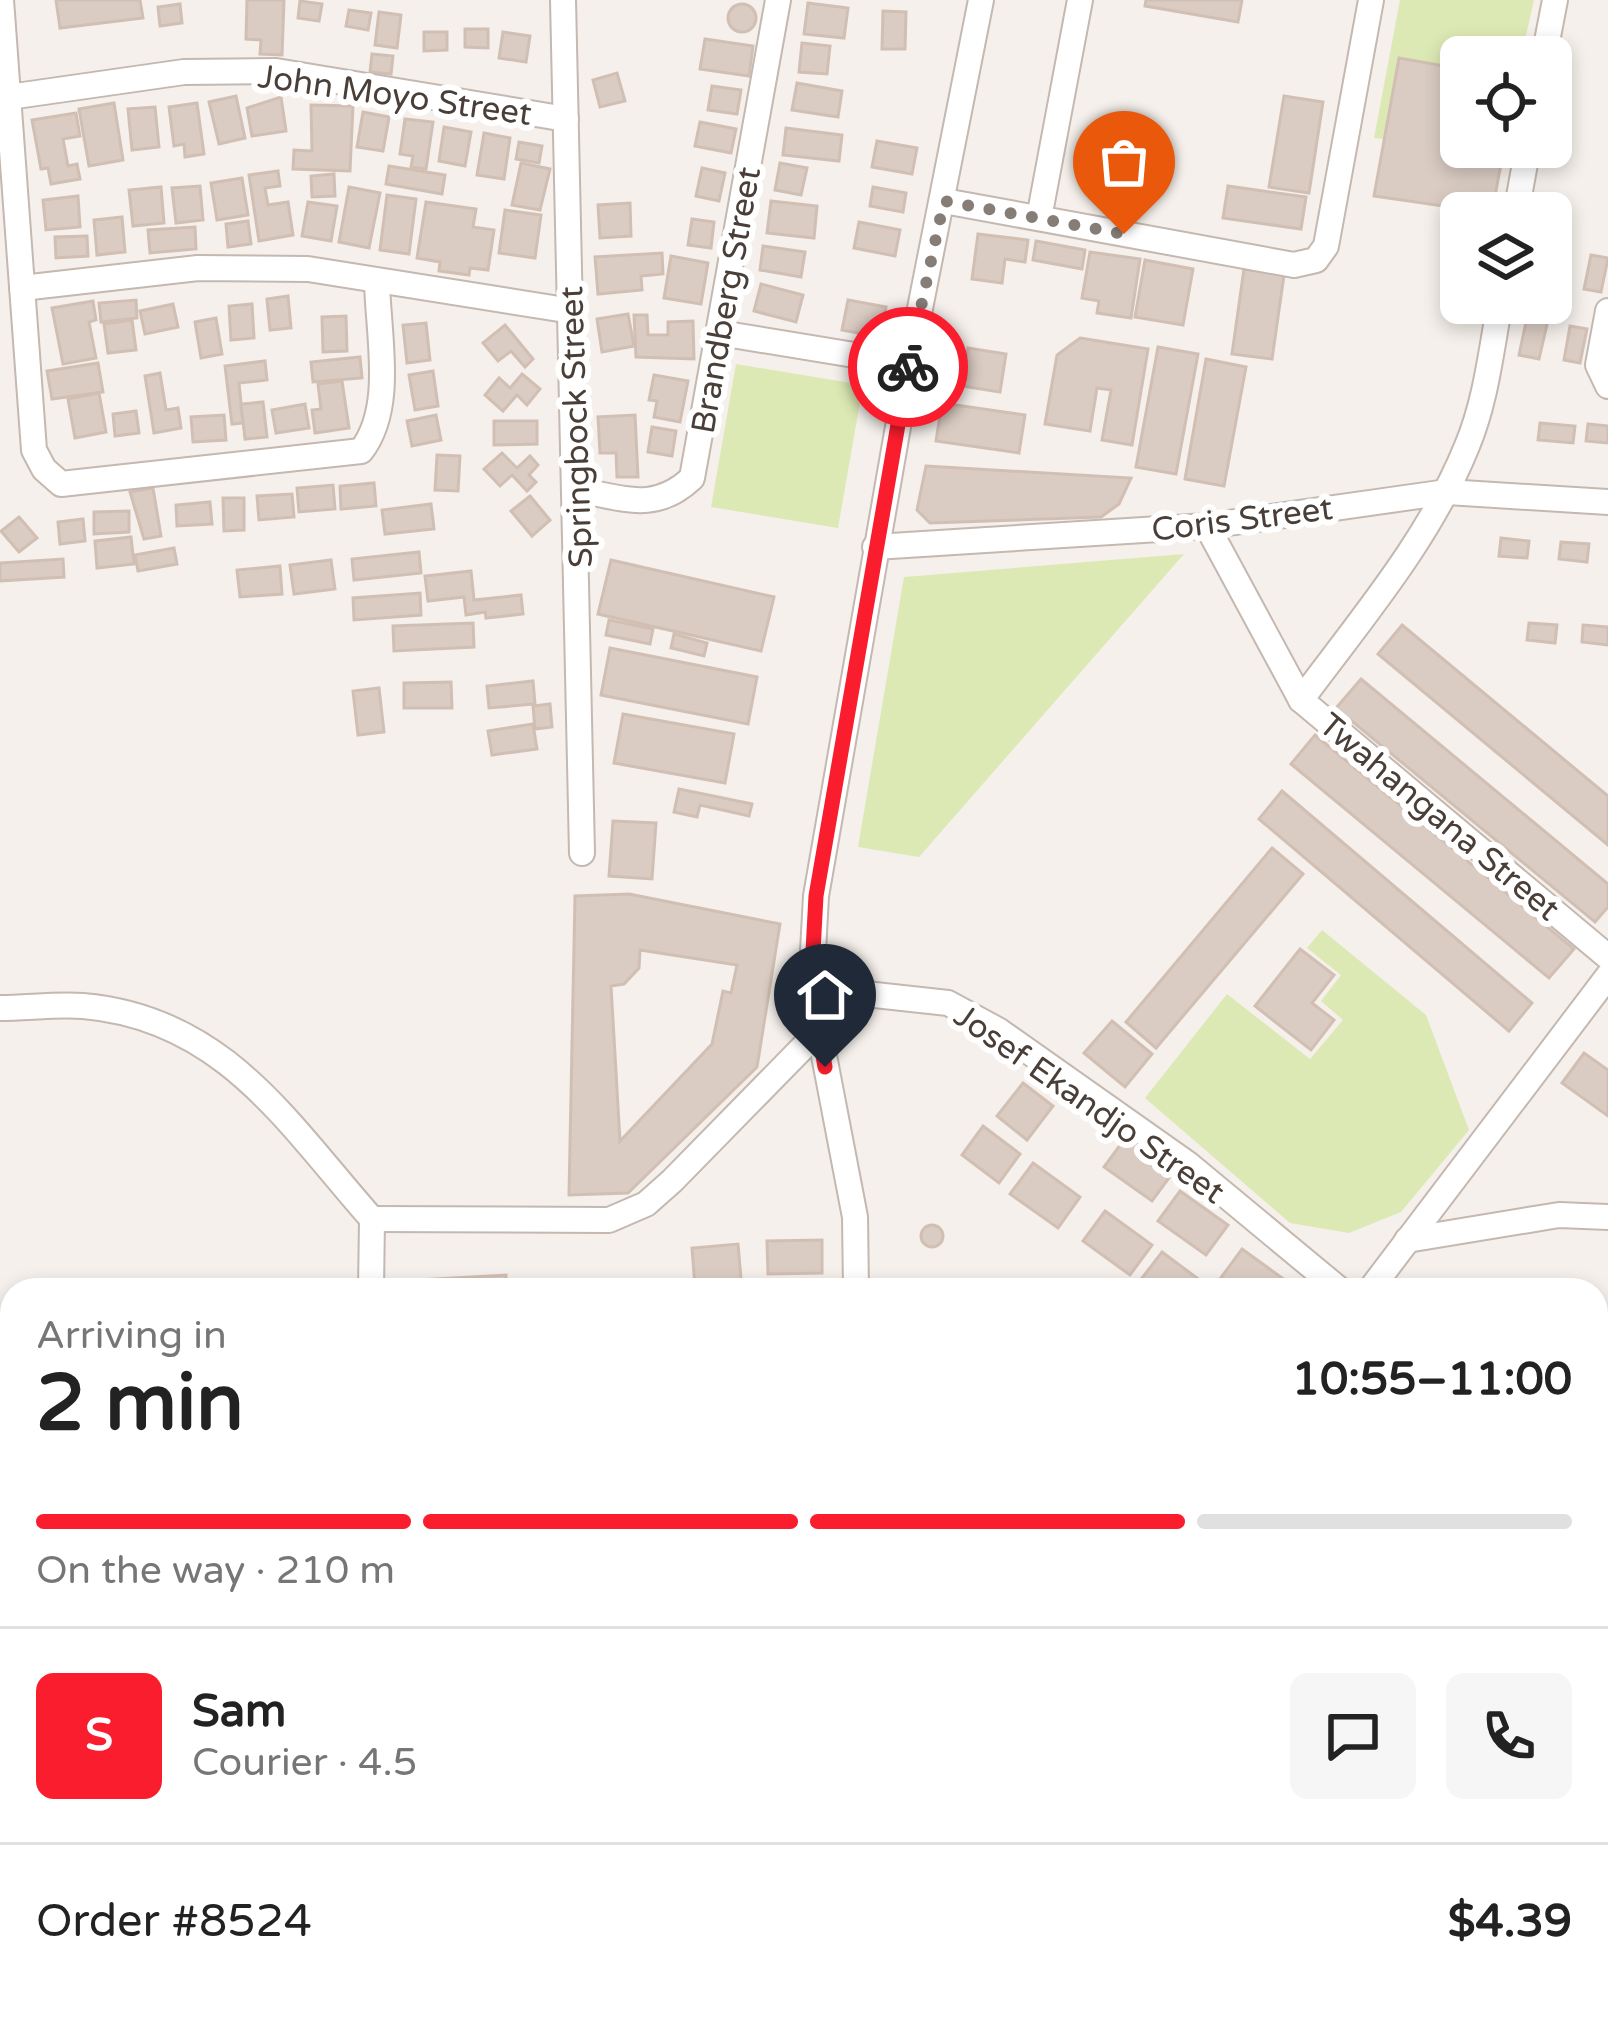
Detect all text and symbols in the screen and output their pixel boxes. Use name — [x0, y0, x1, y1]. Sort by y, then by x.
map controls — [1440, 36, 1572, 324]
button: locate — [1440, 36, 1572, 168]
street label: John Moyo Street — [255, 57, 534, 134]
pin — [1073, 111, 1175, 234]
icon: bag — [1091, 129, 1157, 195]
street label: Brandberg Street — [684, 164, 769, 437]
button: layers — [1440, 192, 1572, 324]
street label: Springbock Street — [552, 285, 601, 569]
courier — [848, 307, 968, 427]
icon: bike — [875, 334, 941, 400]
street label: Coris Street — [1149, 489, 1335, 550]
street label: Twahangana Street — [1311, 705, 1567, 929]
pin — [774, 944, 876, 1067]
icon: home — [792, 962, 858, 1028]
street label: Josef Ekandjo Street — [947, 996, 1232, 1212]
text: Arriving in — [36, 1312, 227, 1359]
text: 10:55–11:00 — [1292, 1353, 1572, 1407]
text: 2 min — [36, 1357, 244, 1451]
text: On the way · 210 m — [36, 1547, 395, 1594]
button: chat — [1290, 1673, 1416, 1799]
button: phone — [1446, 1673, 1572, 1799]
text: Sam — [192, 1685, 286, 1739]
text: S — [85, 1709, 113, 1763]
text: Courier · 4.5 — [192, 1739, 417, 1786]
text: Order #8524 — [36, 1895, 312, 1949]
text: $4.39 — [1448, 1895, 1572, 1949]

